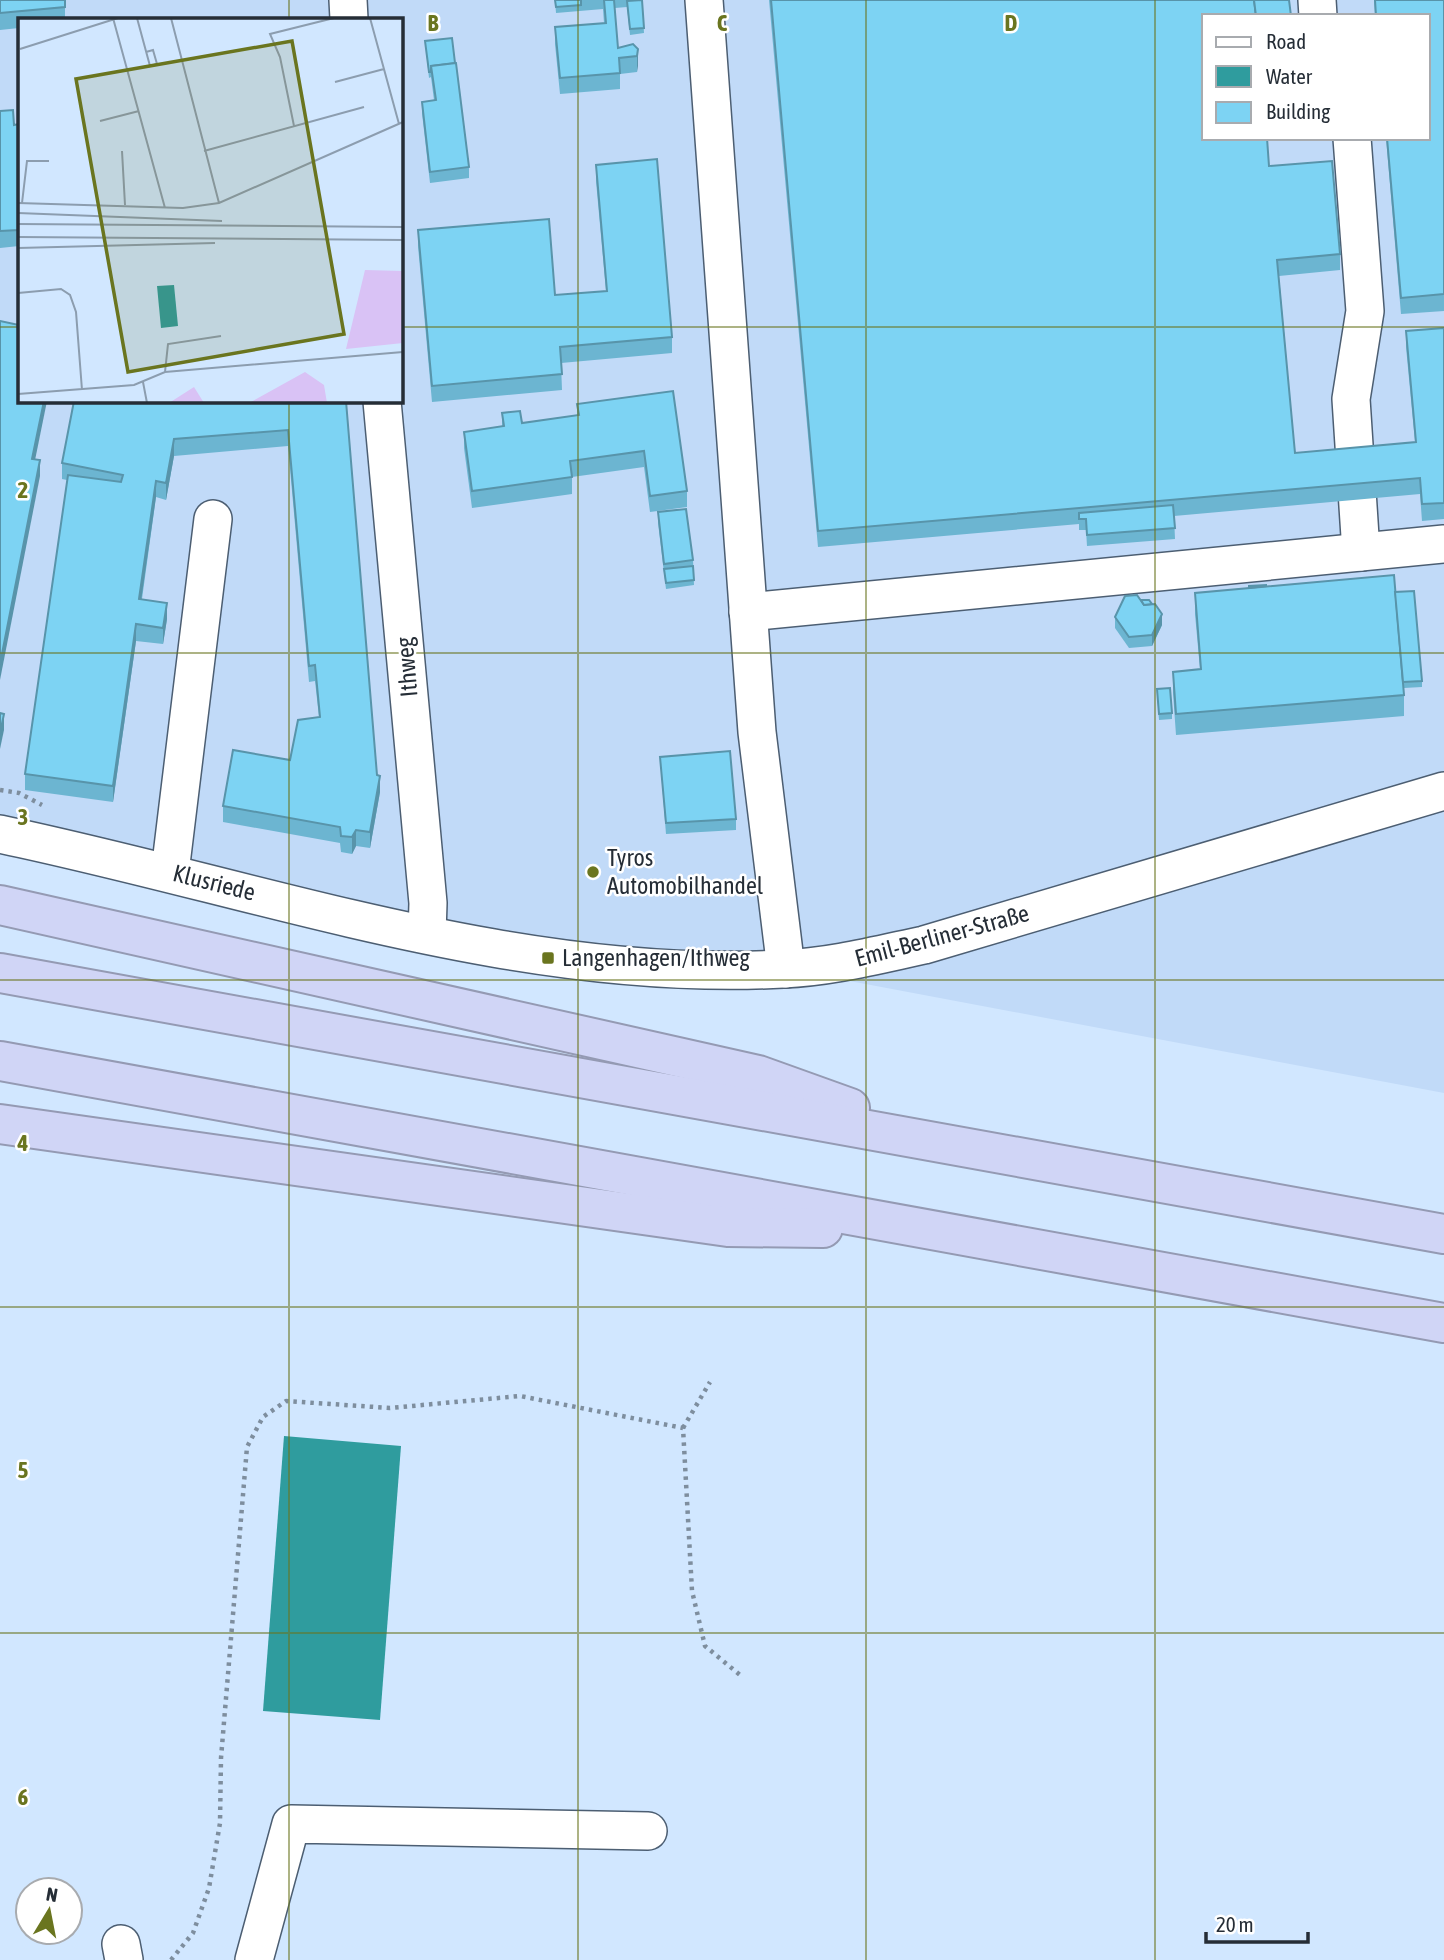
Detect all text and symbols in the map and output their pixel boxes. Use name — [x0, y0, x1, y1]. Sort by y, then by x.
text: B — [428, 10, 439, 36]
text: C — [717, 10, 728, 36]
text: D — [1005, 10, 1018, 36]
legend — [1202, 14, 1430, 140]
inset map — [18, 18, 402, 402]
text: Road — [1266, 29, 1306, 53]
text: Water — [1266, 64, 1313, 88]
text: Building — [1266, 99, 1330, 123]
text: 2 — [18, 477, 28, 503]
street label: Ithweg — [390, 635, 423, 698]
text: 3 — [18, 804, 28, 830]
place label: Tyros Automobilhandel — [607, 844, 764, 899]
street label: Klusriede — [170, 859, 258, 906]
marker: Tyros Automobilhandel — [585, 864, 601, 880]
street label: Emil-Berliner-Straße — [852, 899, 1032, 972]
place label: Langenhagen/Ithweg — [562, 944, 750, 971]
marker: Langenhagen/Ithweg — [540, 950, 556, 966]
text: 4 — [17, 1130, 29, 1156]
text: 5 — [18, 1457, 29, 1483]
text: 6 — [18, 1784, 29, 1810]
north arrow — [14, 1876, 84, 1946]
text: N — [45, 1882, 59, 1906]
scale bar — [1206, 1900, 1308, 1944]
text: 20 m — [1216, 1912, 1254, 1936]

